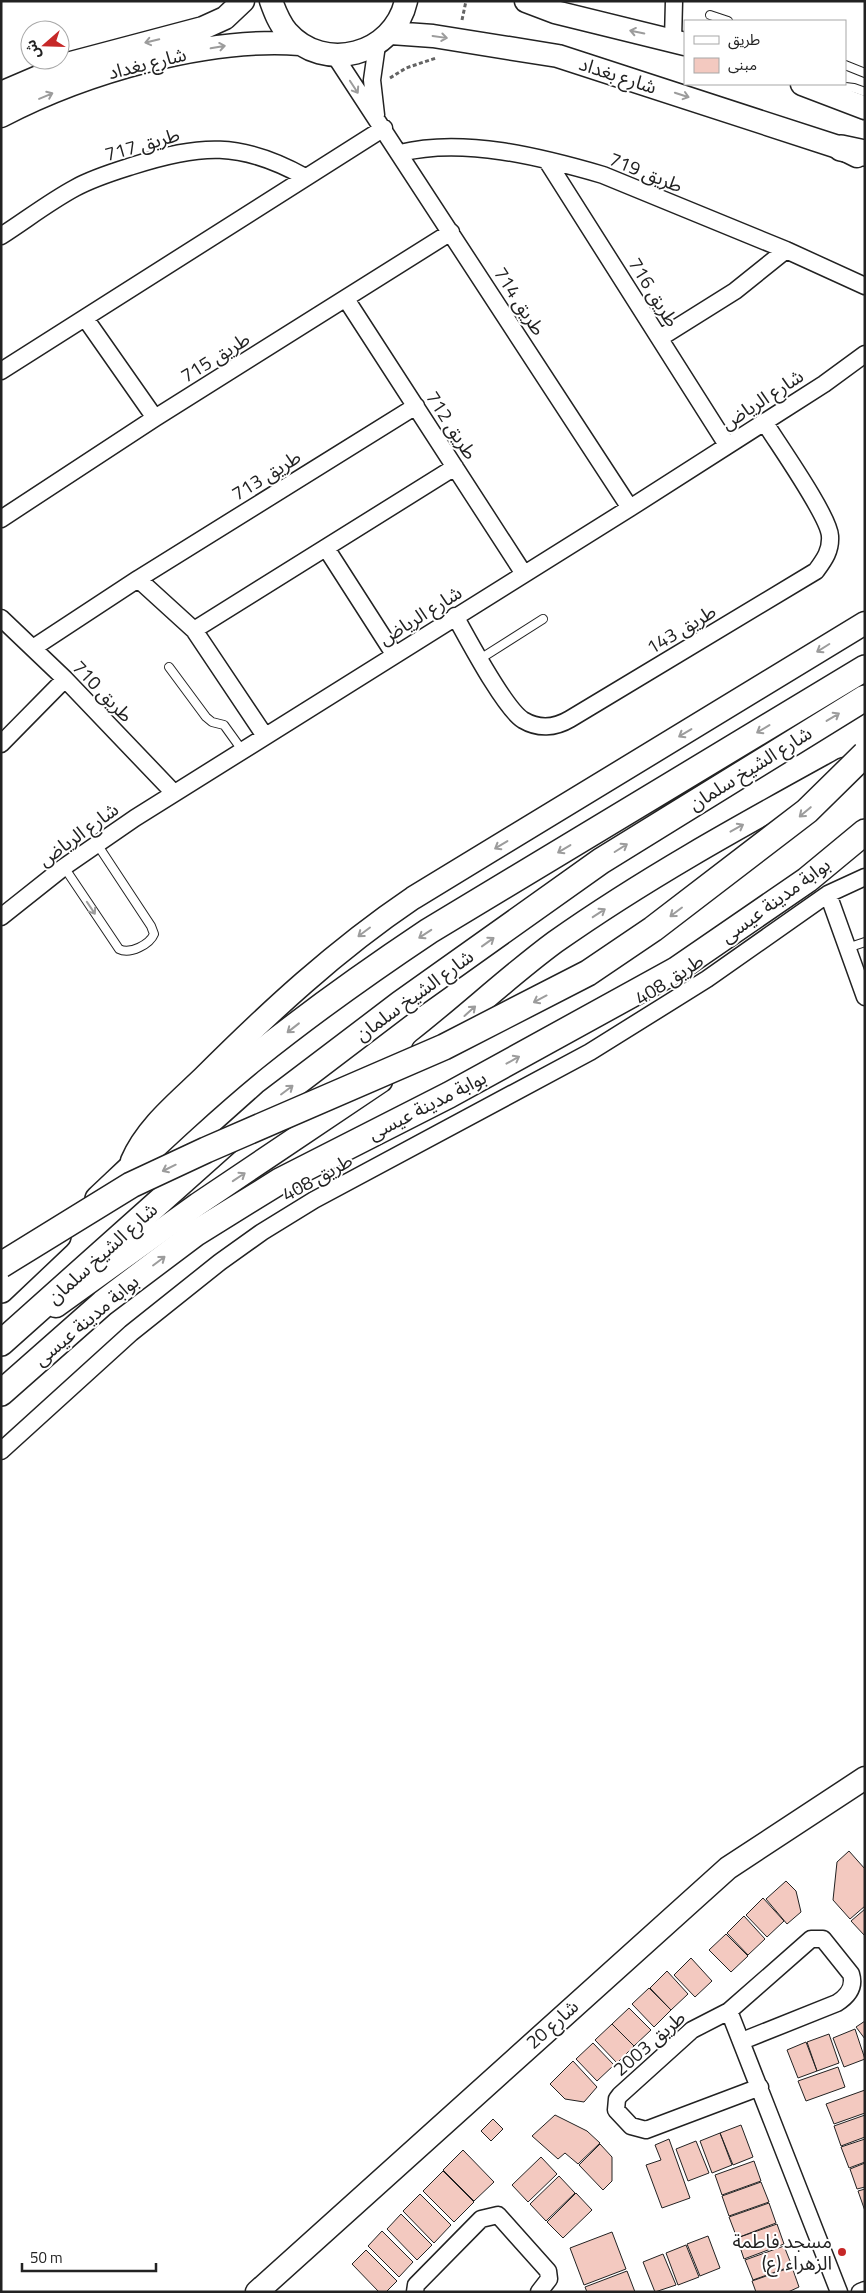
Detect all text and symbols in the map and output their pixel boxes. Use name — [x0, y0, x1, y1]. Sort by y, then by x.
north arrow — [20, 20, 70, 70]
legend — [684, 20, 846, 85]
one-way arrow — [630, 27, 646, 37]
text: طريق — [728, 28, 760, 51]
one-way arrow — [431, 32, 447, 42]
one-way arrow — [145, 36, 161, 46]
text: ش — [19, 37, 45, 62]
street label: شارع بغداد — [105, 39, 189, 86]
one-way arrow — [210, 41, 226, 51]
street label: شارع بغداد — [576, 48, 661, 101]
text: مبنى — [728, 53, 757, 76]
one-way arrow — [349, 79, 359, 93]
one-way arrow — [38, 90, 53, 100]
one-way arrow — [674, 91, 690, 100]
street label: طريق 717 — [101, 119, 183, 168]
street label: طريق 719 — [605, 144, 687, 199]
street label: طريق 716 — [622, 251, 687, 332]
street label: طريق 714 — [487, 261, 554, 341]
street label: طريق 715 — [174, 324, 255, 389]
street label: شارع الرياض — [715, 361, 809, 436]
street label: طريق 712 — [419, 385, 486, 465]
street label: طريق 713 — [225, 442, 306, 507]
street label: شارع الرياض — [372, 577, 467, 652]
street label: طريق 143 — [640, 596, 721, 661]
one-way arrow — [817, 644, 831, 654]
street label: طريق 710 — [66, 653, 141, 729]
one-way arrow — [826, 711, 840, 721]
street label: شارع الشيخ سلمان — [682, 718, 818, 818]
one-way arrow — [756, 724, 770, 734]
one-way arrow — [678, 729, 692, 739]
street label: شارع الرياض — [31, 794, 124, 873]
one-way arrow — [798, 807, 811, 818]
one-way arrow — [730, 822, 744, 832]
one-way arrow — [494, 840, 508, 850]
one-way arrow — [614, 843, 628, 854]
one-way arrow — [557, 845, 571, 855]
street label: بوابة مدينة عيسى — [714, 850, 836, 949]
one-way arrow — [86, 901, 96, 915]
one-way arrow — [669, 907, 683, 917]
one-way arrow — [591, 908, 605, 918]
one-way arrow — [358, 927, 371, 938]
one-way arrow — [419, 929, 433, 939]
one-way arrow — [481, 937, 495, 947]
street label: شارع الشيخ سلمان — [348, 942, 480, 1048]
street label: طريق 408 — [629, 945, 709, 1012]
one-way arrow — [532, 994, 547, 1004]
one-way arrow — [463, 1005, 476, 1017]
one-way arrow — [286, 1022, 299, 1033]
one-way arrow — [505, 1055, 520, 1065]
street label: بوابة مدينة عيسى — [362, 1062, 491, 1147]
one-way arrow — [280, 1085, 294, 1095]
street label: طريق 408 — [276, 1145, 358, 1208]
one-way arrow — [161, 1163, 176, 1173]
one-way arrow — [231, 1172, 245, 1182]
street label: شارع الشيخ سلمان — [40, 1195, 164, 1311]
one-way arrow — [152, 1255, 165, 1266]
street label: بوابة مدينة عيسى — [27, 1267, 145, 1372]
street label: شارع 20 — [519, 1992, 585, 2055]
street label: طريق 2003 — [606, 2003, 691, 2082]
place label: مسجد فاطمة الزهراء (ع) — [732, 2226, 832, 2277]
scale bar — [22, 2240, 156, 2272]
text: 50 m — [30, 2246, 63, 2269]
marker: مسجد فاطمة الزهراء (ع) — [836, 2246, 848, 2258]

